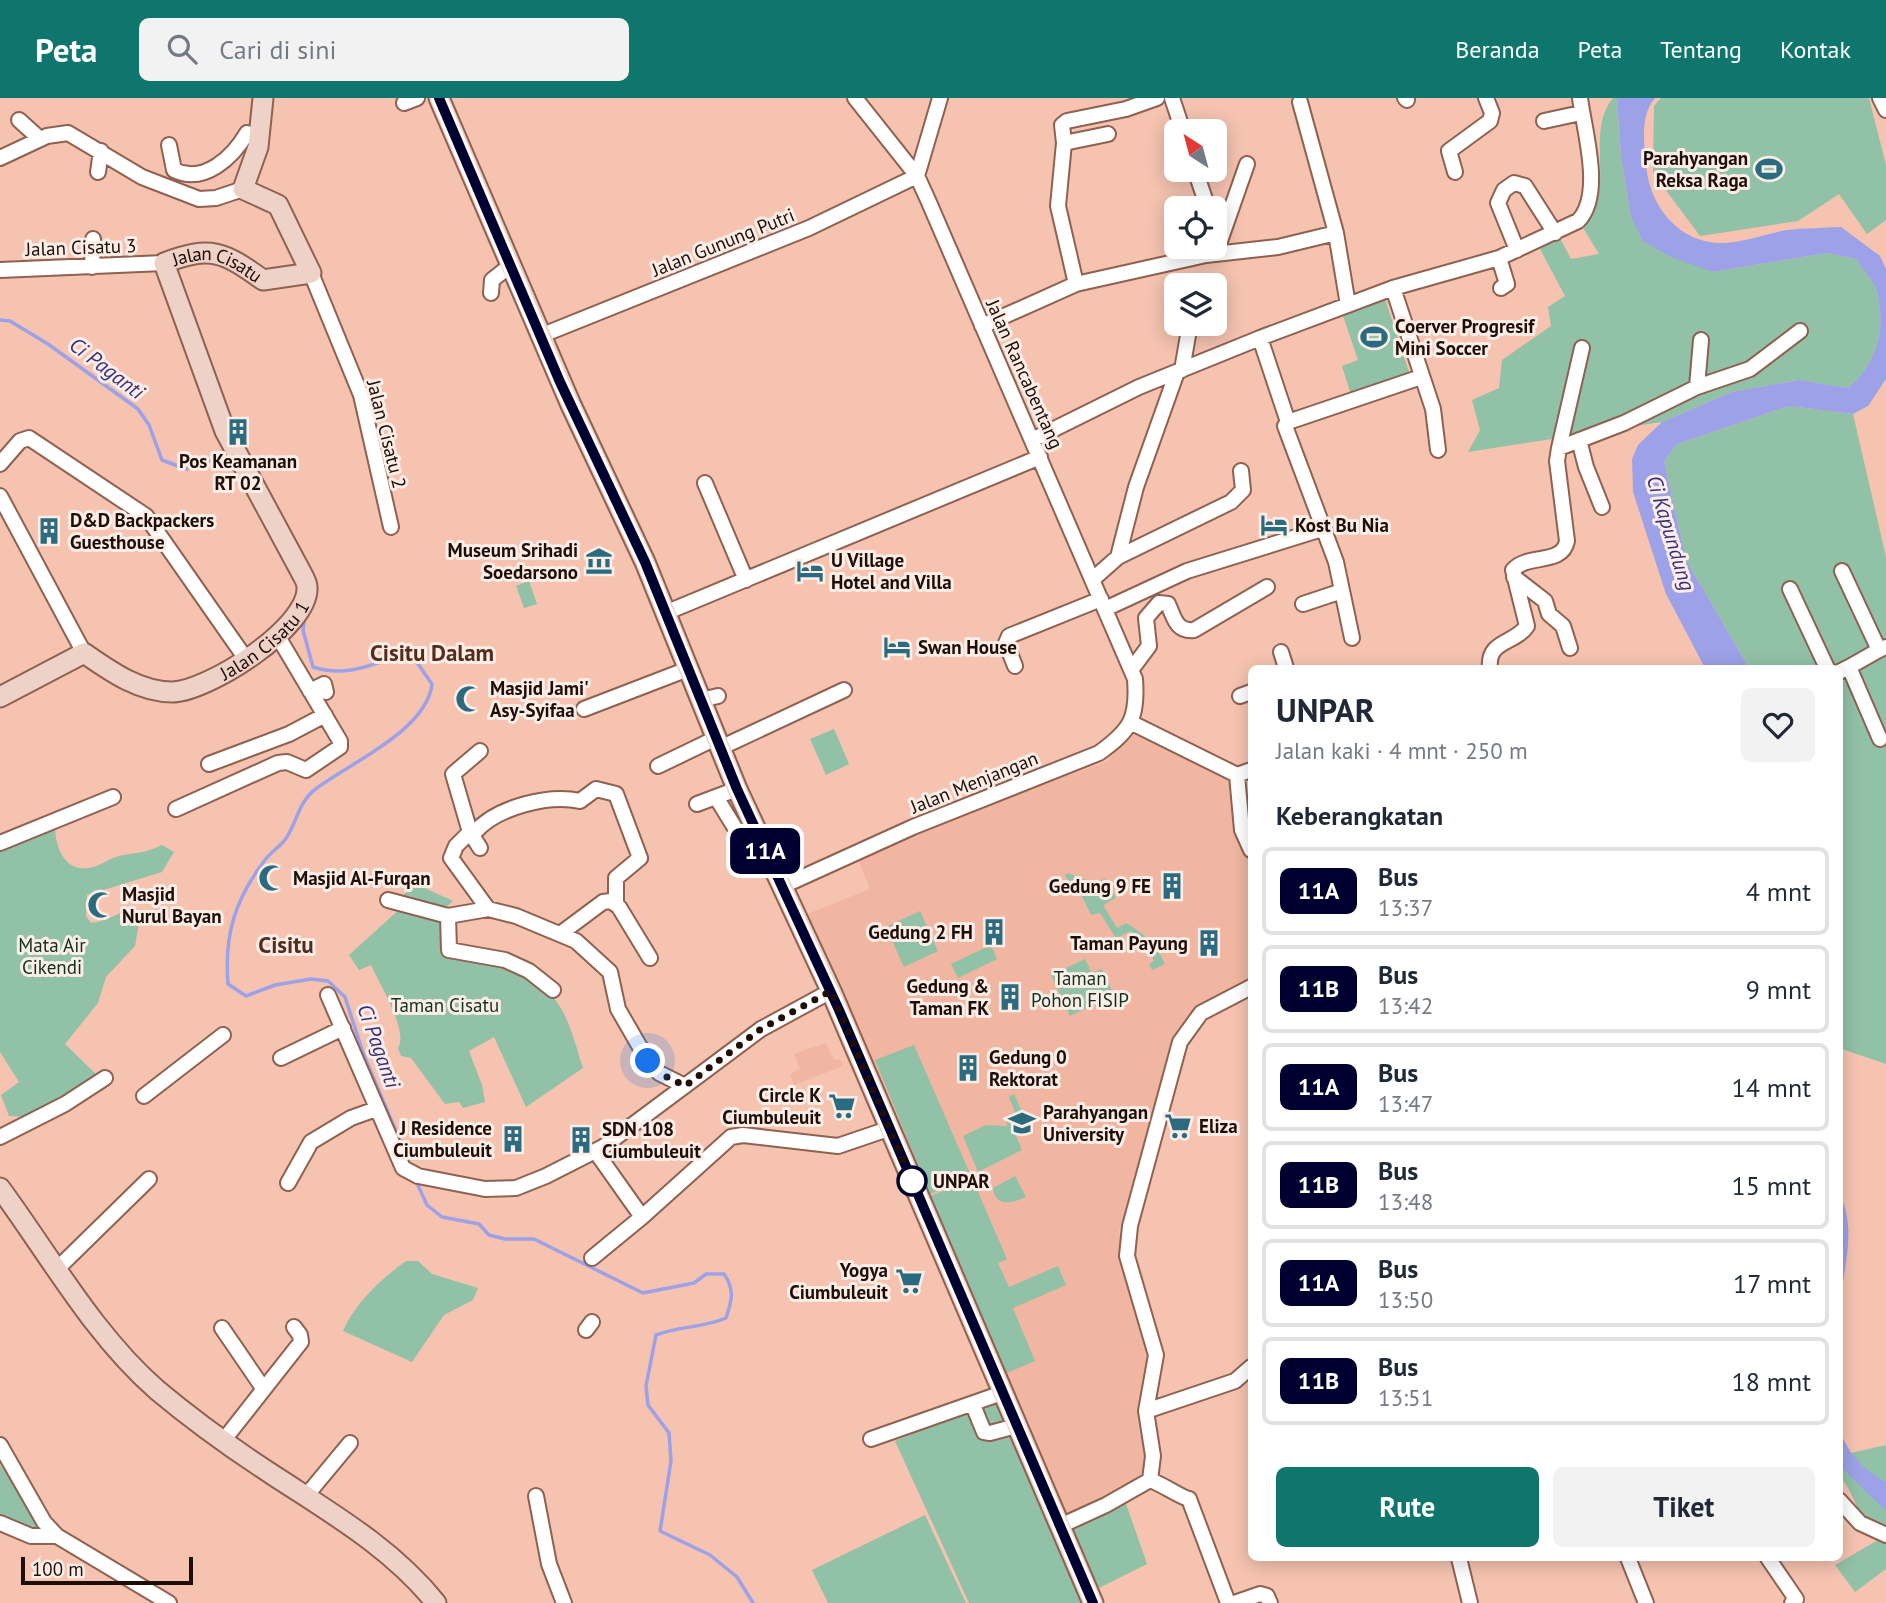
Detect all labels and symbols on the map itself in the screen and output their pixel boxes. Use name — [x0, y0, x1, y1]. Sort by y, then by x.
north arrow — [1164, 119, 1227, 182]
place label: Parahyangan Reksa Raga — [1643, 146, 1748, 192]
sports icon: Parahyangan Reksa Raga — [1754, 154, 1784, 184]
street label: Jalan Gunung Putri — [647, 202, 798, 282]
street label: Jalan Cisatu 3 — [24, 233, 137, 261]
street label: Jalan Cisatu — [168, 241, 267, 288]
street label: Jalan Rancabentang — [981, 295, 1069, 452]
place label: Coerver Progresif Mini Soccer — [1395, 314, 1536, 360]
sports icon: Coerver Progresif Mini Soccer — [1359, 322, 1389, 352]
water label: Ci Paganti — [64, 331, 150, 405]
street label: Jalan Cisatu 2 — [362, 376, 412, 491]
building icon: Pos Keamanan RT 02 — [223, 417, 253, 447]
place label: Pos Keamanan RT 02 — [179, 449, 297, 495]
water label: Ci Kapundung — [1641, 472, 1701, 594]
place label: D&D Backpackers Guesthouse — [70, 508, 214, 554]
hotel icon: Kost Bu Nia — [1259, 510, 1289, 540]
place label: Kost Bu Nia — [1295, 513, 1389, 537]
building icon: D&D Backpackers Guesthouse — [34, 516, 64, 546]
place label: Museum Srihadi Soedarsono — [448, 538, 578, 584]
museum icon: Museum Srihadi Soedarsono — [584, 546, 614, 576]
place label: U Village Hotel and Villa — [831, 548, 952, 594]
hotel icon: U Village Hotel and Villa — [795, 556, 825, 586]
street label: Jalan Cisatu 1 — [215, 596, 315, 686]
hotel icon: Swan House — [882, 632, 912, 662]
place label: Swan House — [918, 635, 1017, 659]
district label: Cisitu Dalam — [370, 638, 494, 667]
place label: Masjid Jami' Asy-Syifaa — [490, 676, 589, 722]
mosque icon: Masjid Jami' Asy-Syifaa — [454, 684, 484, 714]
street label: Jalan Menjangan — [906, 746, 1041, 819]
line badge: 11A — [725, 828, 805, 874]
mosque icon: Masjid Al-Furqan — [257, 863, 287, 893]
place label: Masjid Al-Furqan — [293, 866, 431, 890]
building icon: Gedung 9 FE — [1157, 871, 1187, 901]
place label: Gedung 9 FE — [1049, 874, 1151, 898]
place label: Masjid Nurul Bayan — [122, 882, 222, 928]
mosque icon: Masjid Nurul Bayan — [86, 890, 116, 920]
building icon: Gedung 2 FH — [979, 917, 1009, 947]
place label: Gedung 2 FH — [868, 920, 973, 944]
building icon: Taman Payung — [1194, 928, 1224, 958]
district label: Cisitu — [258, 930, 314, 959]
place label: Taman Payung — [1070, 931, 1188, 955]
park label: Mata Air Cikendi — [18, 933, 86, 979]
park label: Taman Pohon FISIP — [1031, 966, 1129, 1012]
place label: Gedung & Taman FK — [907, 974, 989, 1020]
building icon: Gedung & Taman FK — [995, 982, 1025, 1012]
park label: Taman Cisatu — [391, 993, 499, 1017]
water label: Ci Paganti — [351, 1000, 407, 1092]
your location — [630, 1043, 665, 1078]
place label: Gedung 0 Rektorat — [989, 1045, 1067, 1091]
building icon: Gedung 0 Rektorat — [953, 1053, 983, 1083]
place label: Circle K Ciumbuleuit — [722, 1083, 821, 1129]
supermarket icon: Circle K Ciumbuleuit — [827, 1091, 857, 1121]
place label: Parahyangan University — [1043, 1100, 1148, 1146]
school or university icon: Parahyangan University — [1007, 1108, 1037, 1138]
supermarket icon: Eliza — [1163, 1111, 1193, 1141]
place label: Eliza — [1199, 1114, 1238, 1138]
place label: J Residence Ciumbuleuit — [393, 1116, 492, 1162]
place label: SDN 108 Ciumbuleuit — [602, 1117, 701, 1163]
building icon: J Residence Ciumbuleuit — [498, 1124, 528, 1154]
building icon: SDN 108 Ciumbuleuit — [566, 1125, 596, 1155]
marker: UNPAR — [897, 1166, 927, 1196]
place label: UNPAR — [933, 1169, 990, 1193]
place label: Yogya Ciumbuleuit — [789, 1258, 888, 1304]
supermarket icon: Yogya Ciumbuleuit — [894, 1266, 924, 1296]
scale bar — [21, 1554, 192, 1586]

